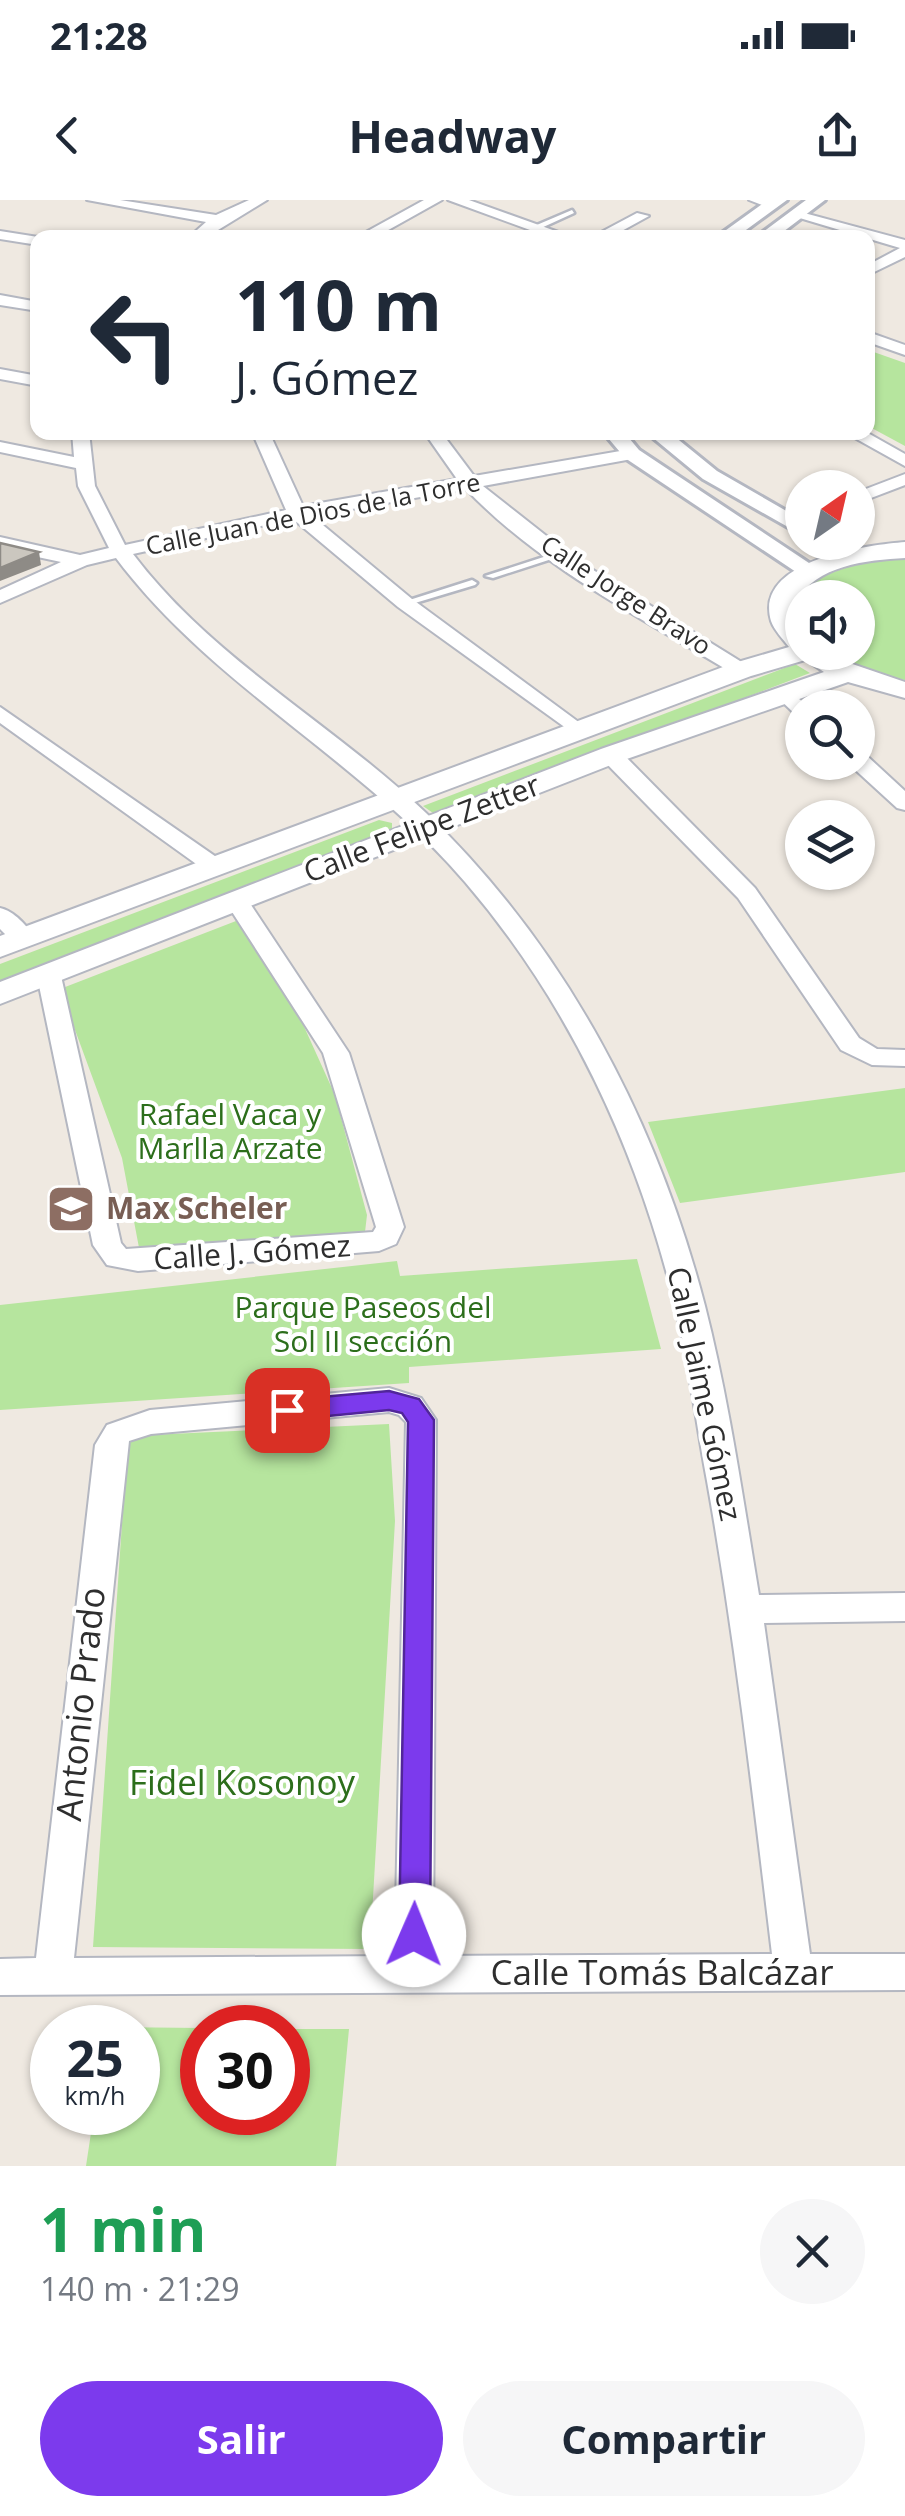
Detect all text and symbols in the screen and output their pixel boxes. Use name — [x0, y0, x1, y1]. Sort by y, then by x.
text: 21:28 — [50, 9, 148, 61]
text: Headway — [349, 105, 556, 166]
icon: back — [40, 108, 95, 163]
icon: share — [810, 108, 865, 163]
text: 110 m — [235, 256, 442, 352]
icon: left — [70, 270, 200, 400]
text: J. Gómez — [235, 347, 418, 408]
street label: Calle Juan de Dios de la Torre — [143, 464, 483, 562]
north arrow — [785, 470, 875, 560]
map controls — [785, 470, 875, 890]
street label: Calle Jorge Bravo — [535, 526, 718, 662]
button: sound — [785, 580, 875, 670]
button: search — [785, 690, 875, 780]
street label: Calle Felipe Zetter — [297, 764, 546, 892]
button: layers — [785, 800, 875, 890]
park label: Rafael Vaca y Marlla Arzate — [137, 1093, 323, 1168]
school or university icon: Max Scheler — [45, 1183, 97, 1235]
place label: Max Scheler — [106, 1187, 287, 1228]
street label: Calle J. Gómez — [152, 1224, 352, 1279]
street label: Calle Jaime Gómez — [659, 1263, 752, 1524]
park label: Parque Paseos del Sol II sección — [234, 1286, 492, 1361]
pin — [245, 1368, 330, 1453]
icon: arrive — [260, 1383, 315, 1438]
street label: Antonio Prado — [44, 1585, 115, 1823]
park label: Fidel Kosonoy — [129, 1758, 356, 1805]
position arrow — [362, 1883, 466, 1987]
street label: Calle Tomás Balcázar — [490, 1948, 834, 1995]
speed limit sign: 30 — [180, 2005, 310, 2135]
text: 25 — [66, 2024, 124, 2092]
text: km/h — [65, 2078, 125, 2112]
text: 1 min — [40, 2188, 207, 2270]
button: close — [760, 2199, 865, 2304]
text: 140 m · 21:29 — [40, 2267, 239, 2310]
button: Salir — [40, 2381, 443, 2496]
button: Compartir — [463, 2381, 865, 2496]

